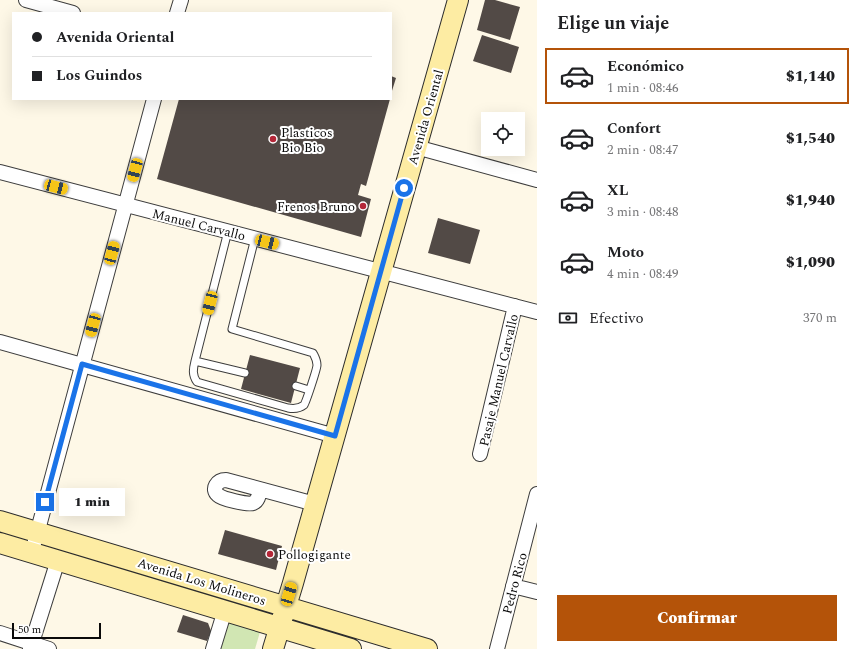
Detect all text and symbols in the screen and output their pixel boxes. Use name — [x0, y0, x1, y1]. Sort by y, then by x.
text: Elige un viaje — [557, 10, 669, 37]
text: Avenida Oriental — [56, 26, 174, 49]
text: Económico — [607, 55, 684, 78]
icon: car — [559, 58, 595, 94]
text: Los Guindos — [56, 64, 142, 87]
text: $1,140 — [786, 65, 835, 88]
street label: Avenida Oriental — [403, 67, 449, 167]
text: 1 min · 08:46 — [607, 78, 679, 98]
map controls — [481, 112, 525, 156]
button: locate — [481, 112, 525, 156]
text: Confort — [607, 117, 661, 140]
icon: car — [559, 120, 595, 156]
place label: Plasticos Bio Bio — [281, 123, 333, 158]
text: $1,540 — [786, 127, 835, 150]
marker: Plasticos Bio Bio — [268, 134, 278, 144]
text: 2 min · 08:47 — [607, 140, 679, 160]
car — [126, 157, 144, 183]
car — [43, 178, 69, 196]
route start — [395, 179, 413, 197]
text: XL — [607, 179, 628, 202]
icon: car — [559, 182, 595, 218]
text: $1,940 — [786, 189, 835, 212]
place label: Frenos Bruno — [277, 197, 355, 217]
marker: Frenos Bruno — [358, 201, 368, 211]
text: 3 min · 08:48 — [607, 202, 679, 222]
street label: Manuel Carvallo — [150, 204, 247, 246]
car — [254, 233, 280, 251]
car — [103, 240, 121, 266]
text: Moto — [607, 241, 644, 264]
icon: car — [559, 244, 595, 280]
text: $1,090 — [786, 251, 835, 274]
text: 4 min · 08:49 — [607, 264, 679, 284]
car — [201, 290, 219, 316]
icon: cash — [557, 307, 579, 329]
text: Efectivo — [589, 307, 644, 330]
text: 370 m — [803, 308, 837, 328]
car — [84, 312, 102, 338]
street label: Pasaje Manuel Carvallo — [474, 312, 524, 448]
callout: 1 min — [59, 488, 125, 516]
text: 1 min — [74, 492, 110, 512]
route end — [36, 493, 54, 511]
place label: Pollogigante — [278, 545, 351, 565]
marker: Pollogigante — [265, 549, 275, 559]
street label: Pedro Rico — [497, 550, 533, 616]
street label: Avenida Los Molineros — [135, 553, 268, 611]
car — [280, 581, 298, 607]
button: Confirmar — [557, 595, 837, 641]
scale bar — [12, 621, 101, 640]
text: 50 m — [18, 621, 41, 638]

